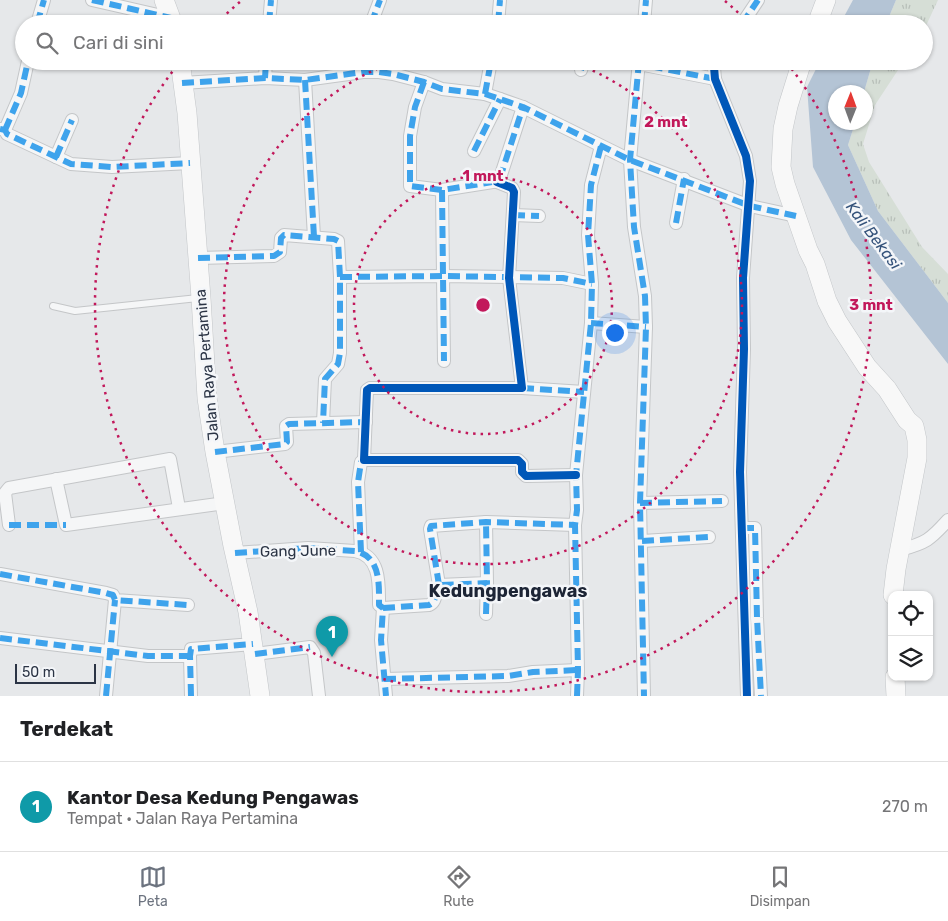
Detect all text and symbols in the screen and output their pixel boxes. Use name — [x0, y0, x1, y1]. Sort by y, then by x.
search box — [15, 15, 933, 70]
icon: search — [33, 29, 61, 57]
text: Cari di sini — [73, 31, 164, 54]
north arrow — [828, 85, 873, 130]
text: 2 mnt — [644, 113, 688, 131]
text: 1 mnt — [463, 167, 503, 185]
water label: Kali Bekasi — [842, 198, 906, 274]
street label: Jalan Raya Pertamina — [191, 288, 223, 442]
centre of rings — [474, 296, 492, 314]
text: 3 mnt — [849, 296, 893, 314]
your location — [602, 320, 628, 346]
street label: Gang June — [260, 541, 336, 561]
district label: Kedungpengawas — [429, 580, 587, 602]
map controls — [888, 591, 933, 681]
button: locate — [888, 591, 933, 636]
pin: 1 — [316, 616, 348, 657]
button: layers — [888, 636, 933, 681]
scale bar — [15, 661, 96, 684]
text: 50 m — [22, 664, 55, 681]
text: Terdekat — [20, 716, 113, 741]
text: Kantor Desa Kedung Pengawas — [67, 786, 359, 809]
text: 1 — [32, 797, 40, 816]
text: 270 m — [882, 797, 928, 816]
text: Tempat · Jalan Raya Pertamina — [67, 809, 298, 828]
tab: Peta — [138, 863, 168, 910]
tab: Rute — [443, 863, 474, 910]
tab: Disimpan — [750, 863, 810, 910]

